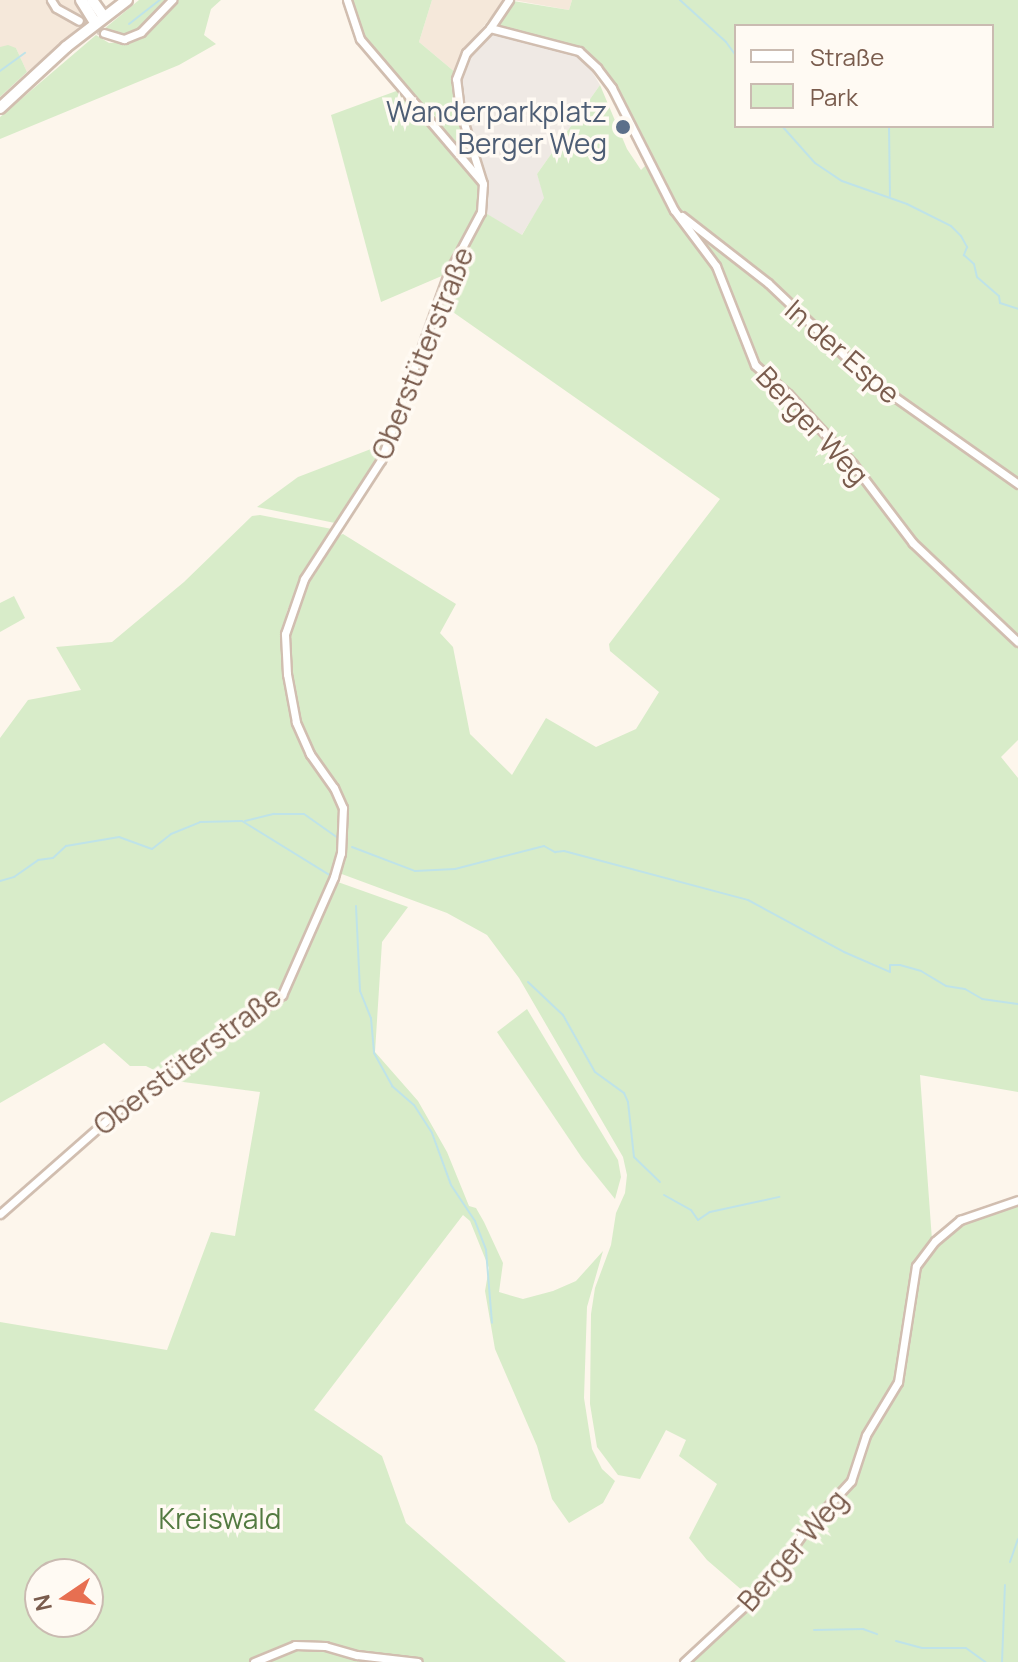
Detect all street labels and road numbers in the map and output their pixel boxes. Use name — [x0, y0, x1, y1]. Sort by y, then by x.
street label: Oberstüterstraße — [364, 242, 480, 464]
street label: In der Espe — [779, 292, 907, 410]
street label: Berger Weg — [750, 359, 876, 491]
street label: Oberstüterstraße — [87, 979, 287, 1141]
street label: Berger Weg — [730, 1483, 854, 1617]

